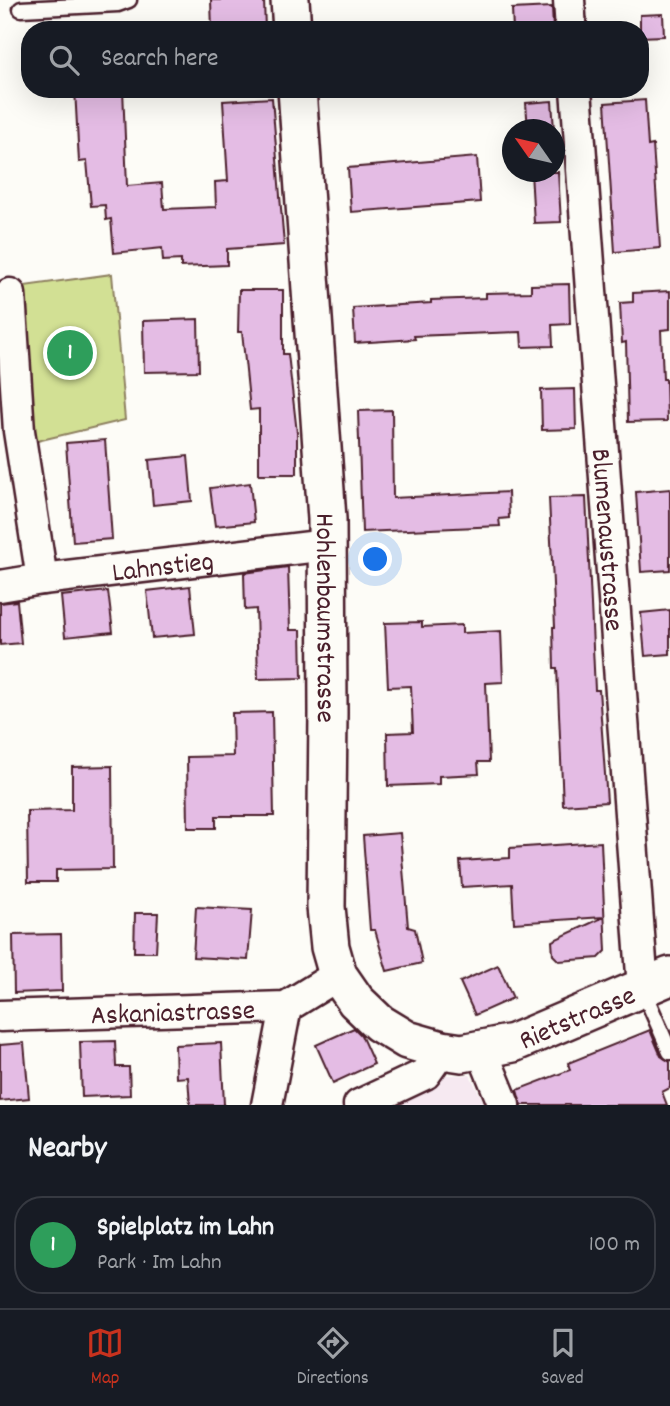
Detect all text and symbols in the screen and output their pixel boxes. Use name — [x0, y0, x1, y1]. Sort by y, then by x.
search box — [21, 21, 649, 98]
icon: search — [45, 41, 83, 79]
text: Search here — [101, 41, 219, 78]
north arrow — [502, 119, 565, 182]
pin: 1 — [47, 327, 93, 379]
street label: Blumenaustrasse — [578, 447, 631, 633]
street label: Hohlenbaumstrasse — [302, 513, 343, 723]
your location — [358, 542, 392, 576]
street label: Lahnstieg — [110, 544, 216, 595]
street label: Rietstrasse — [514, 978, 643, 1063]
street label: Askaniastrasse — [90, 993, 256, 1038]
text: Nearby — [28, 1129, 106, 1172]
text: Spielplatz im Lahn — [97, 1210, 274, 1247]
text: 1 — [50, 1229, 56, 1262]
text: 100 m — [589, 1229, 640, 1262]
text: Park · Im Lahn — [97, 1247, 222, 1280]
tab: Map — [86, 1324, 124, 1393]
tab: Directions — [297, 1324, 369, 1393]
tab: Saved — [541, 1324, 584, 1393]

